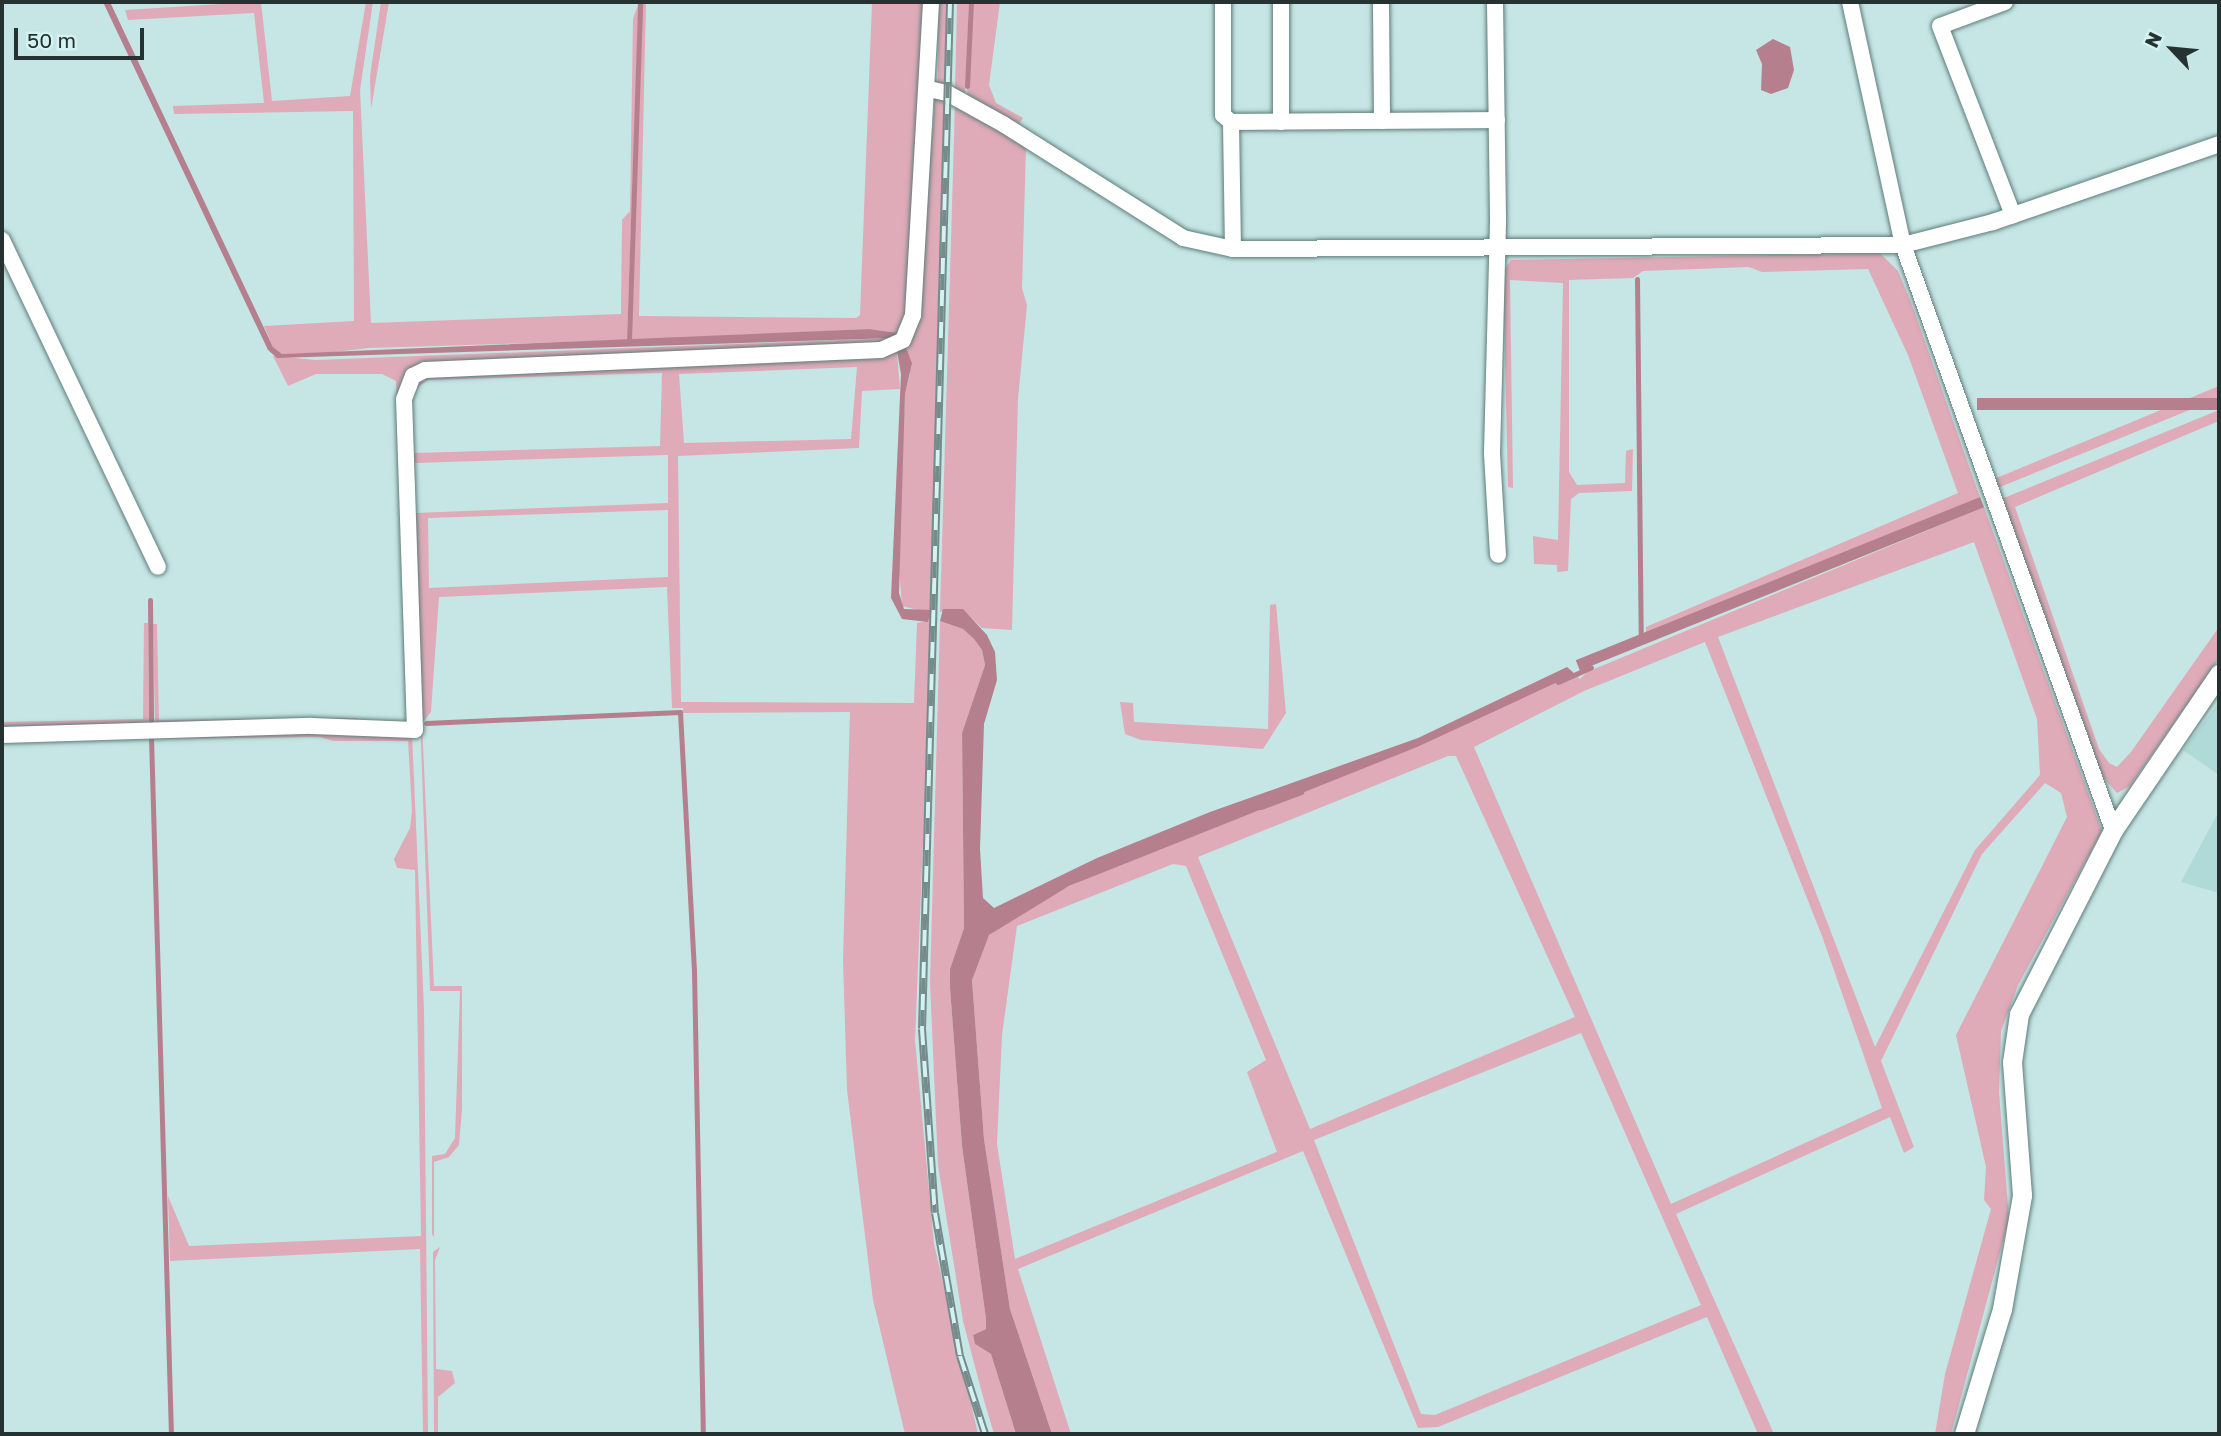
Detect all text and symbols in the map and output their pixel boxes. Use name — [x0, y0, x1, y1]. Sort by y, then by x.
scale bar — [18, 14, 147, 58]
north arrow — [2137, 14, 2207, 84]
text: 50 m — [27, 27, 76, 53]
text: N — [2139, 28, 2166, 51]

